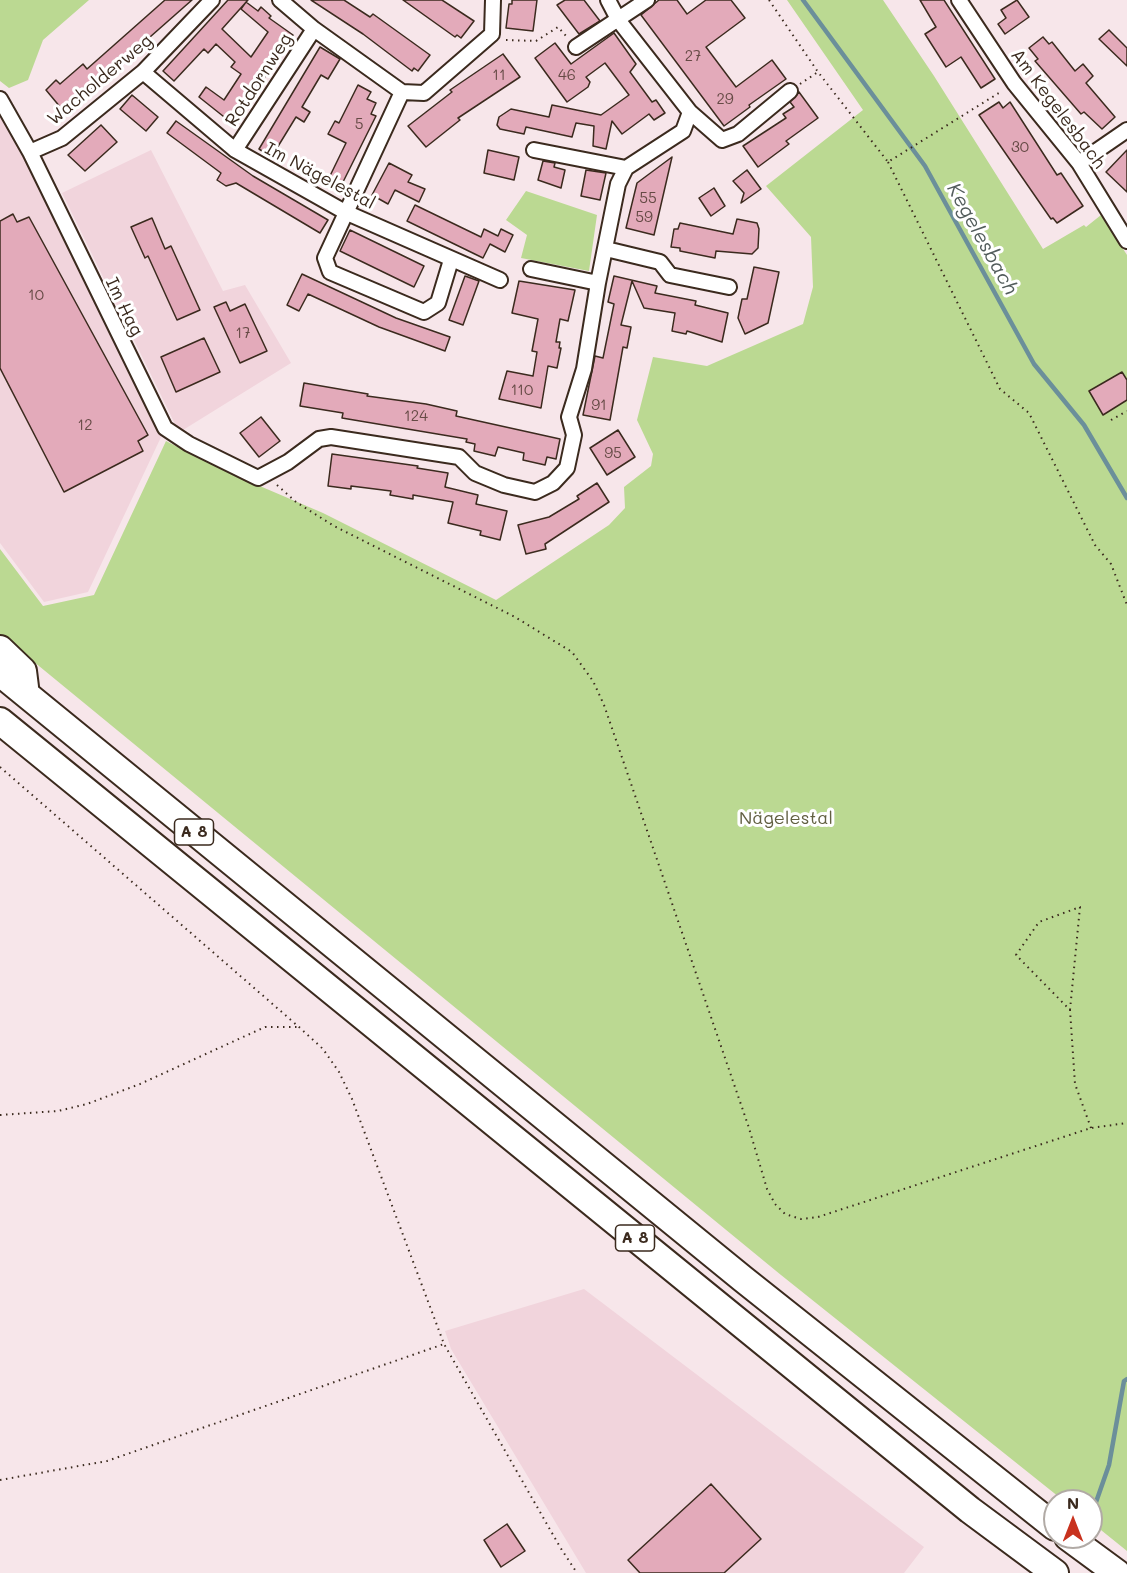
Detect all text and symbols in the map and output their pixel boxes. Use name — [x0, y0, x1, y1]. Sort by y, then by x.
street label: Rotdornweg — [221, 29, 297, 131]
street label: Wacholderweg — [43, 30, 157, 130]
street label: Am Kegelesbach — [1006, 45, 1110, 173]
house number: 27 — [685, 47, 701, 65]
house number: 11 — [492, 66, 506, 84]
house number: 46 — [558, 66, 576, 84]
house number: 29 — [716, 90, 734, 108]
house number: 5 — [355, 115, 363, 133]
street label: Im Nägelestal — [261, 138, 379, 214]
house number: 30 — [1011, 138, 1029, 156]
water label: Kegelesbach — [941, 179, 1023, 299]
house number: 55 — [639, 189, 657, 207]
house number: 59 — [635, 208, 653, 226]
street label: Im Hag — [101, 274, 147, 340]
house number: 10 — [28, 286, 44, 304]
house number: 17 — [235, 324, 251, 342]
house number: 110 — [511, 381, 533, 399]
house number: 91 — [591, 396, 607, 414]
house number: 124 — [404, 407, 428, 425]
house number: 12 — [77, 416, 93, 434]
house number: 95 — [604, 444, 622, 462]
park label: Nägelestal — [739, 807, 833, 829]
road number: A 8 — [174, 819, 214, 845]
road number: A 8 — [616, 1225, 654, 1251]
north arrow — [1043, 1489, 1103, 1549]
text: N — [1067, 1492, 1079, 1513]

